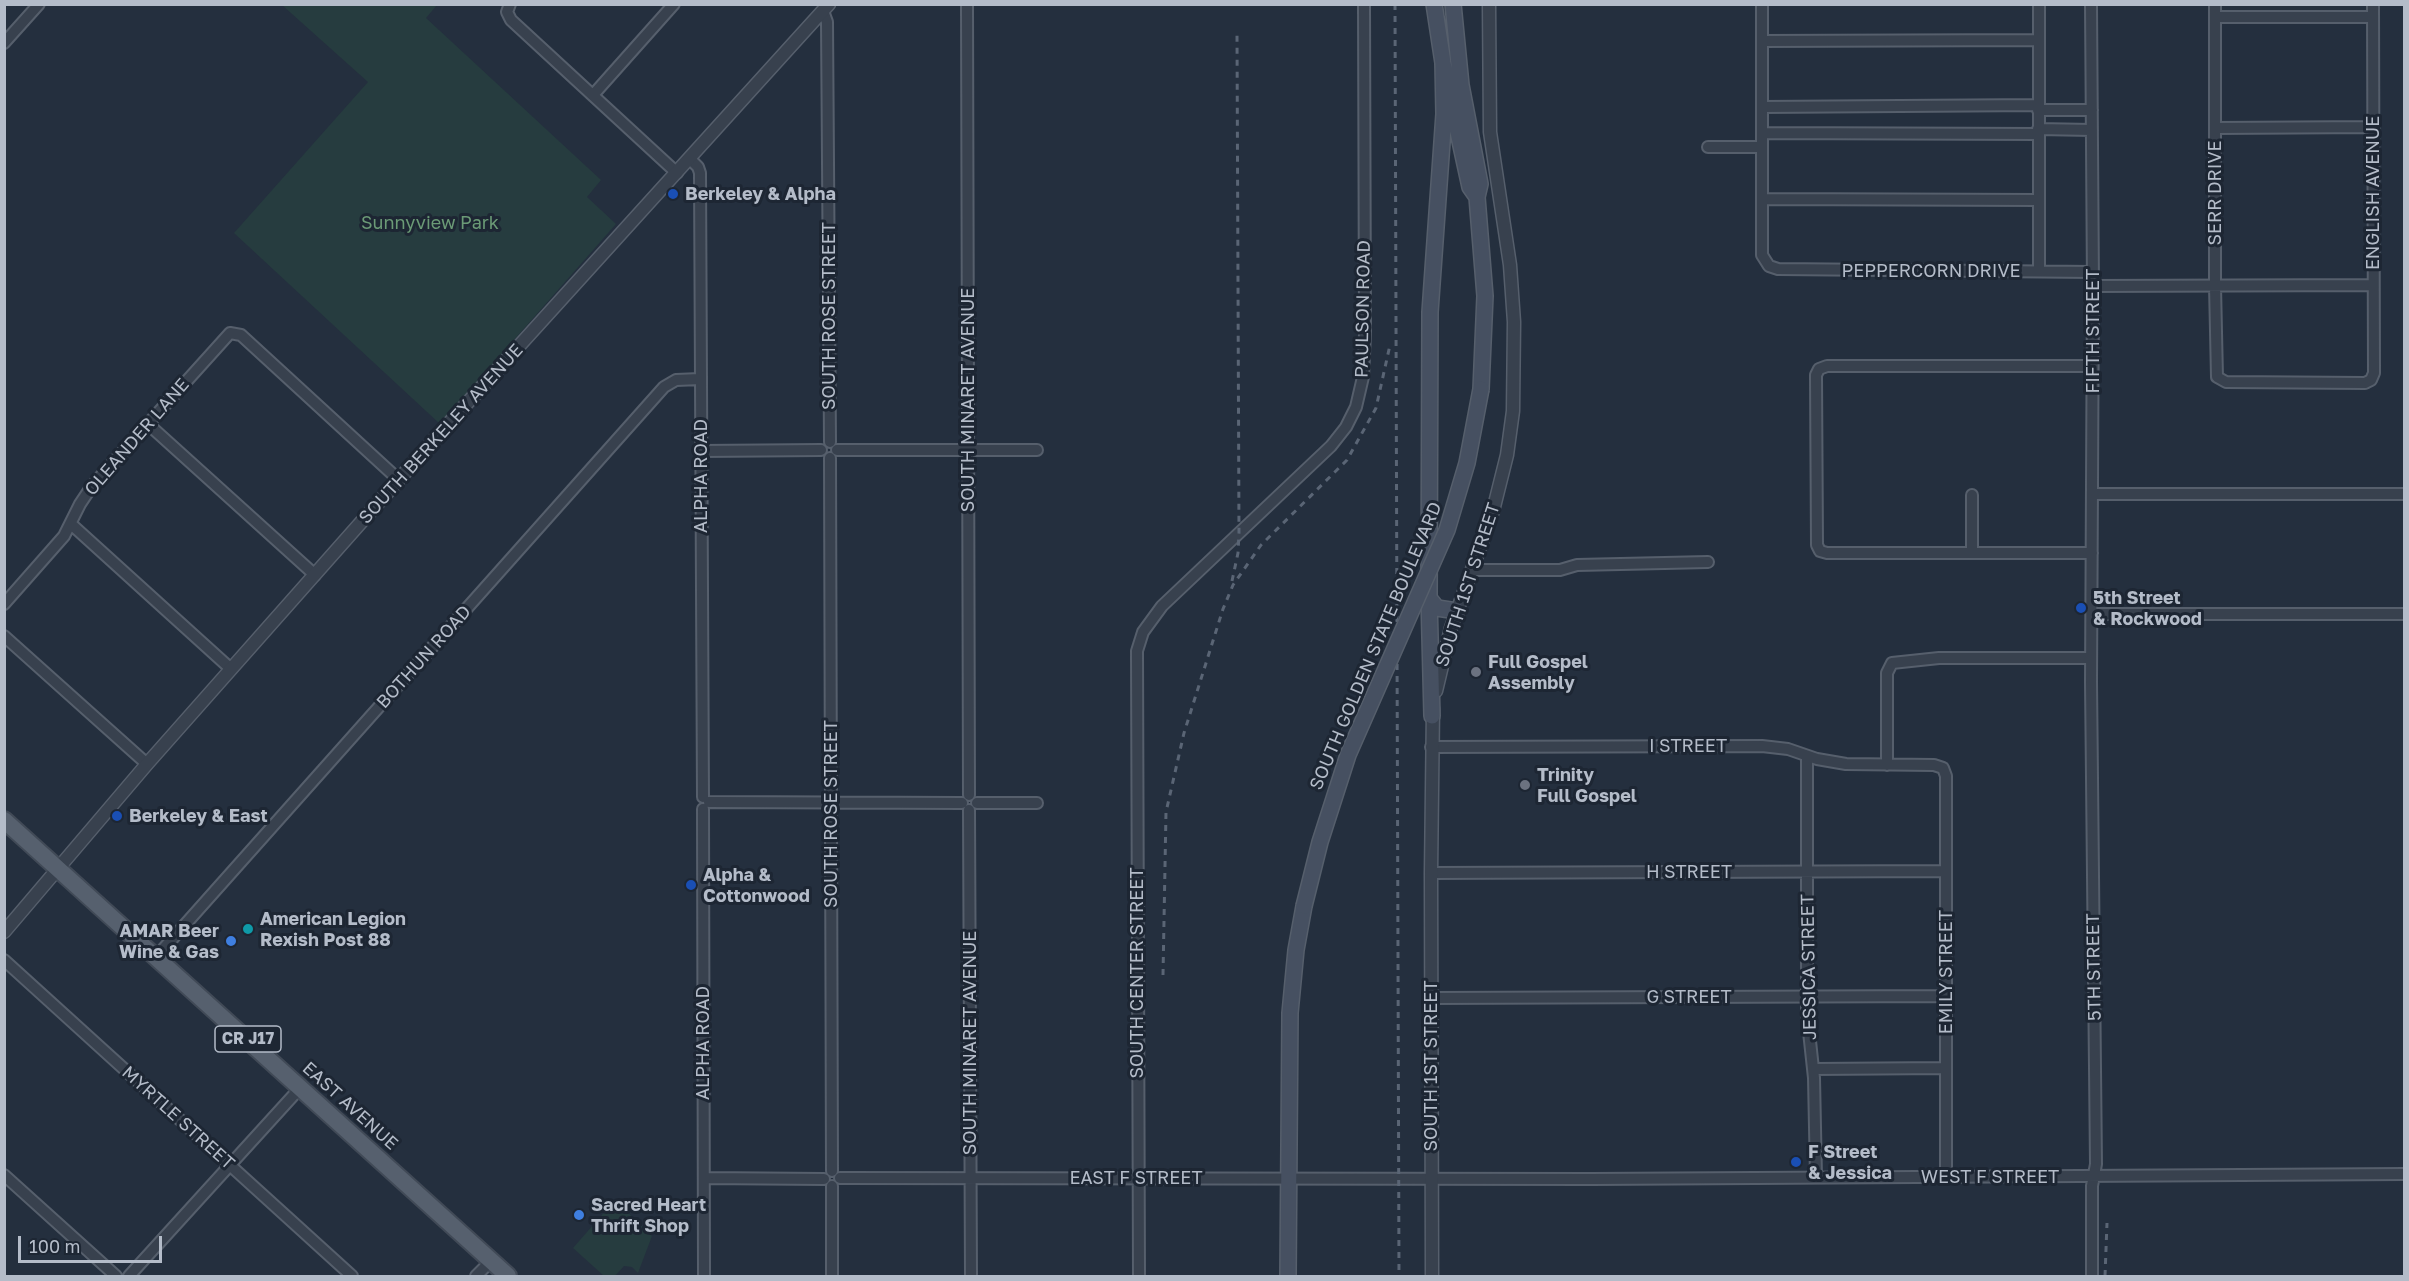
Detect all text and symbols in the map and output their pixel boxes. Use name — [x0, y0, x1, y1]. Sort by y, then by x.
street label: ENGLISH AVENUE — [2362, 116, 2384, 270]
street label: SERR DRIVE — [2204, 140, 2226, 246]
place label: Berkeley & Alpha — [685, 183, 836, 205]
marker: Berkeley & Alpha — [666, 187, 680, 201]
park label: Sunnyview Park — [361, 212, 499, 234]
street label: SOUTH ROSE STREET — [818, 222, 840, 410]
street label: PAULSON ROAD — [1351, 240, 1375, 378]
street label: PEPPERCORN DRIVE — [1841, 260, 2021, 282]
street label: FIFTH STREET — [2082, 269, 2104, 393]
street label: SOUTH MINARET AVENUE — [957, 288, 979, 512]
street label: SOUTH BERKELEY AVENUE — [354, 340, 528, 528]
street label: OLEANDER LANE — [80, 374, 194, 500]
street label: ALPHA ROAD — [690, 419, 712, 533]
street label: SOUTH GOLDEN STATE BOULEVARD — [1305, 499, 1447, 793]
street label: SOUTH 1ST STREET — [1431, 500, 1505, 670]
place label: 5th Street & Rockwood — [2093, 587, 2202, 630]
street label: BOTHUN ROAD — [372, 601, 476, 713]
marker: 5th Street & Rockwood — [2074, 601, 2088, 615]
place label: Full Gospel Assembly — [1488, 651, 1588, 694]
marker: Full Gospel Assembly — [1469, 665, 1483, 679]
street label: SOUTH ROSE STREET — [820, 720, 842, 908]
street label: I STREET — [1649, 735, 1727, 757]
place label: Trinity Full Gospel — [1537, 764, 1637, 806]
marker: Trinity Full Gospel — [1518, 778, 1532, 792]
place label: Berkeley & East — [129, 805, 268, 827]
marker: Berkeley & East — [110, 809, 124, 823]
street label: H STREET — [1646, 861, 1732, 883]
place label: Alpha & Cottonwood — [703, 864, 810, 906]
street label: SOUTH CENTER STREET — [1126, 867, 1148, 1079]
marker: Alpha & Cottonwood — [684, 878, 698, 892]
street label: JESSICA STREET — [1797, 894, 1821, 1040]
place label: American Legion Rexish Post 88 — [260, 908, 406, 950]
street label: EMILY STREET — [1935, 910, 1957, 1034]
street label: 5TH STREET — [2082, 913, 2106, 1021]
place label: AMAR Beer Wine & Gas — [119, 920, 219, 962]
marker: American Legion Rexish Post 88 — [241, 922, 255, 936]
street label: SOUTH MINARET AVENUE — [959, 931, 981, 1155]
marker: AMAR Beer Wine & Gas — [224, 934, 238, 948]
street label: SOUTH 1ST STREET — [1420, 980, 1442, 1152]
street label: ALPHA ROAD — [692, 986, 714, 1100]
street label: G STREET — [1646, 986, 1732, 1008]
road number: CR J17 — [215, 1026, 281, 1052]
street label: EAST AVENUE — [298, 1057, 402, 1155]
street label: MYRTLE STREET — [117, 1062, 239, 1174]
place label: F Street & Jessica — [1808, 1141, 1892, 1184]
marker: F Street & Jessica — [1789, 1155, 1803, 1169]
street label: WEST F STREET — [1921, 1166, 2059, 1188]
street label: EAST F STREET — [1069, 1167, 1203, 1189]
place label: Sacred Heart Thrift Shop — [591, 1194, 706, 1236]
marker: Sacred Heart Thrift Shop — [572, 1208, 586, 1222]
scale bar — [21, 1224, 165, 1262]
text: 100 m — [29, 1235, 80, 1257]

